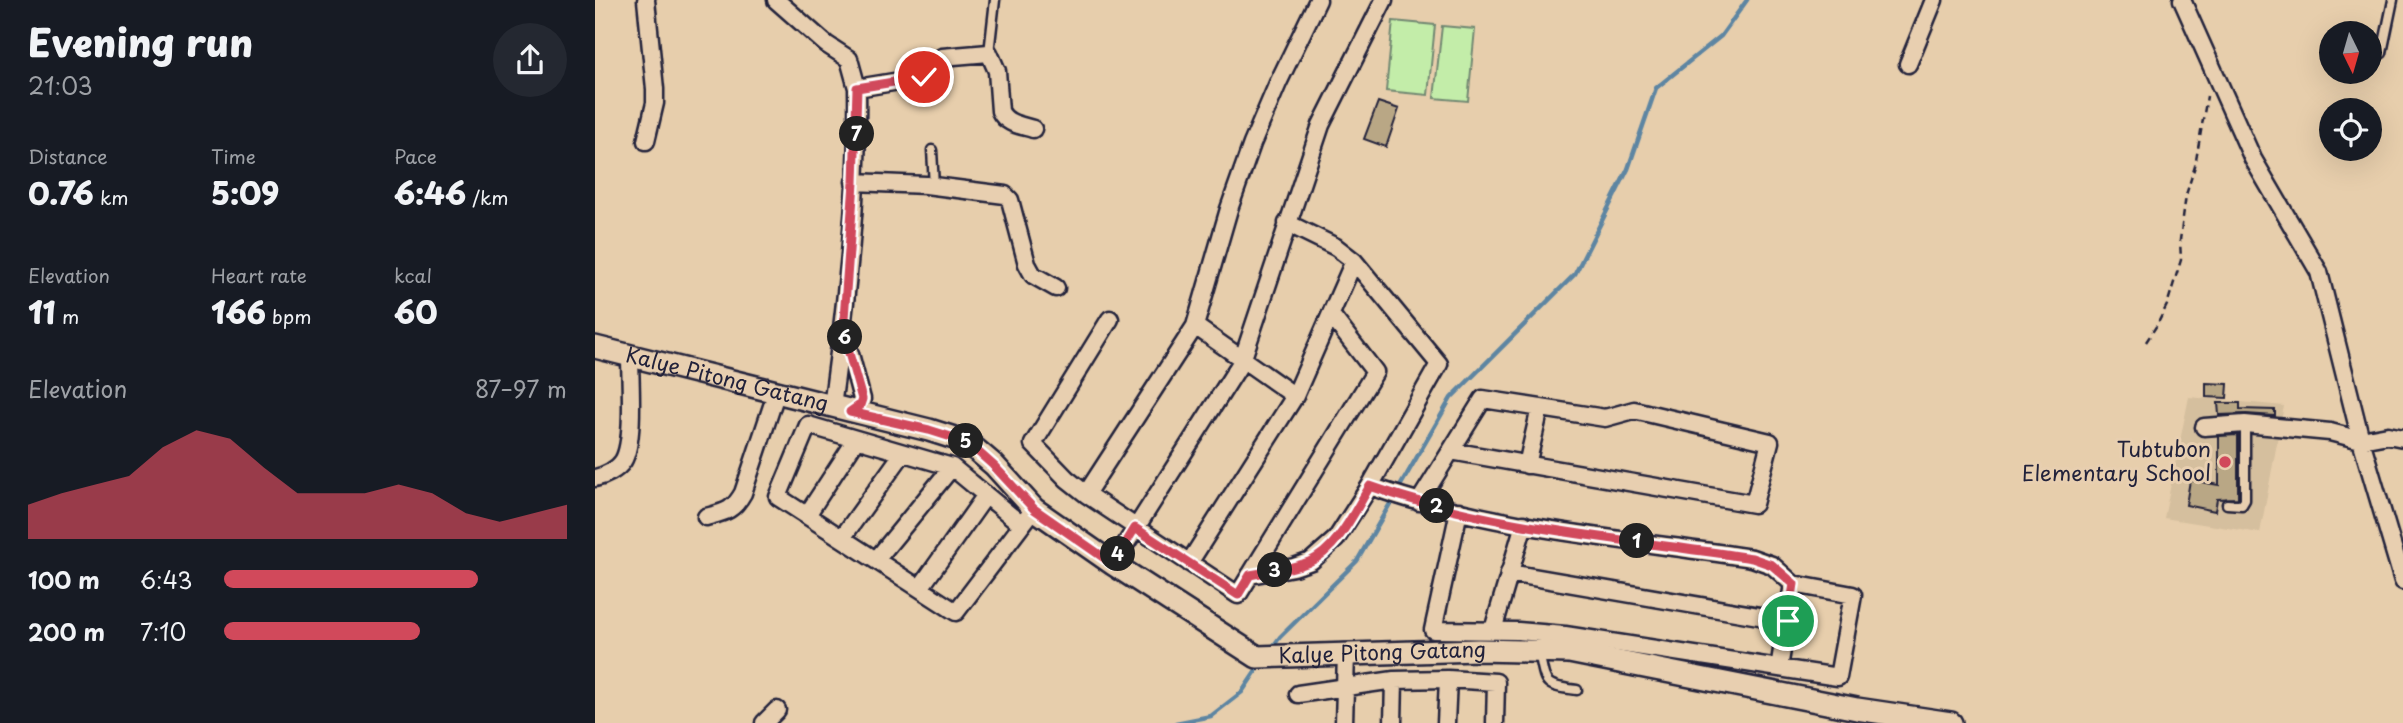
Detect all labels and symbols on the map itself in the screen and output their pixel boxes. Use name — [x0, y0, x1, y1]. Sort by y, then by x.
north arrow — [2319, 21, 2382, 84]
pin — [894, 47, 954, 107]
pin: 7 — [839, 116, 875, 152]
pin: 6 — [827, 320, 863, 354]
street label: Kalye Pitong Gatang — [623, 337, 832, 418]
pin: 5 — [949, 424, 983, 458]
place label: Tubtubon Elementary School — [2022, 432, 2211, 488]
marker: Tubtubon Elementary School — [2217, 454, 2233, 470]
pin: 2 — [1419, 489, 1455, 524]
pin: 1 — [1619, 524, 1655, 558]
pin: 4 — [1100, 536, 1135, 572]
pin: 3 — [1257, 552, 1293, 588]
pin — [1758, 591, 1818, 651]
street label: Kalye Pitong Gatang — [1278, 632, 1486, 670]

